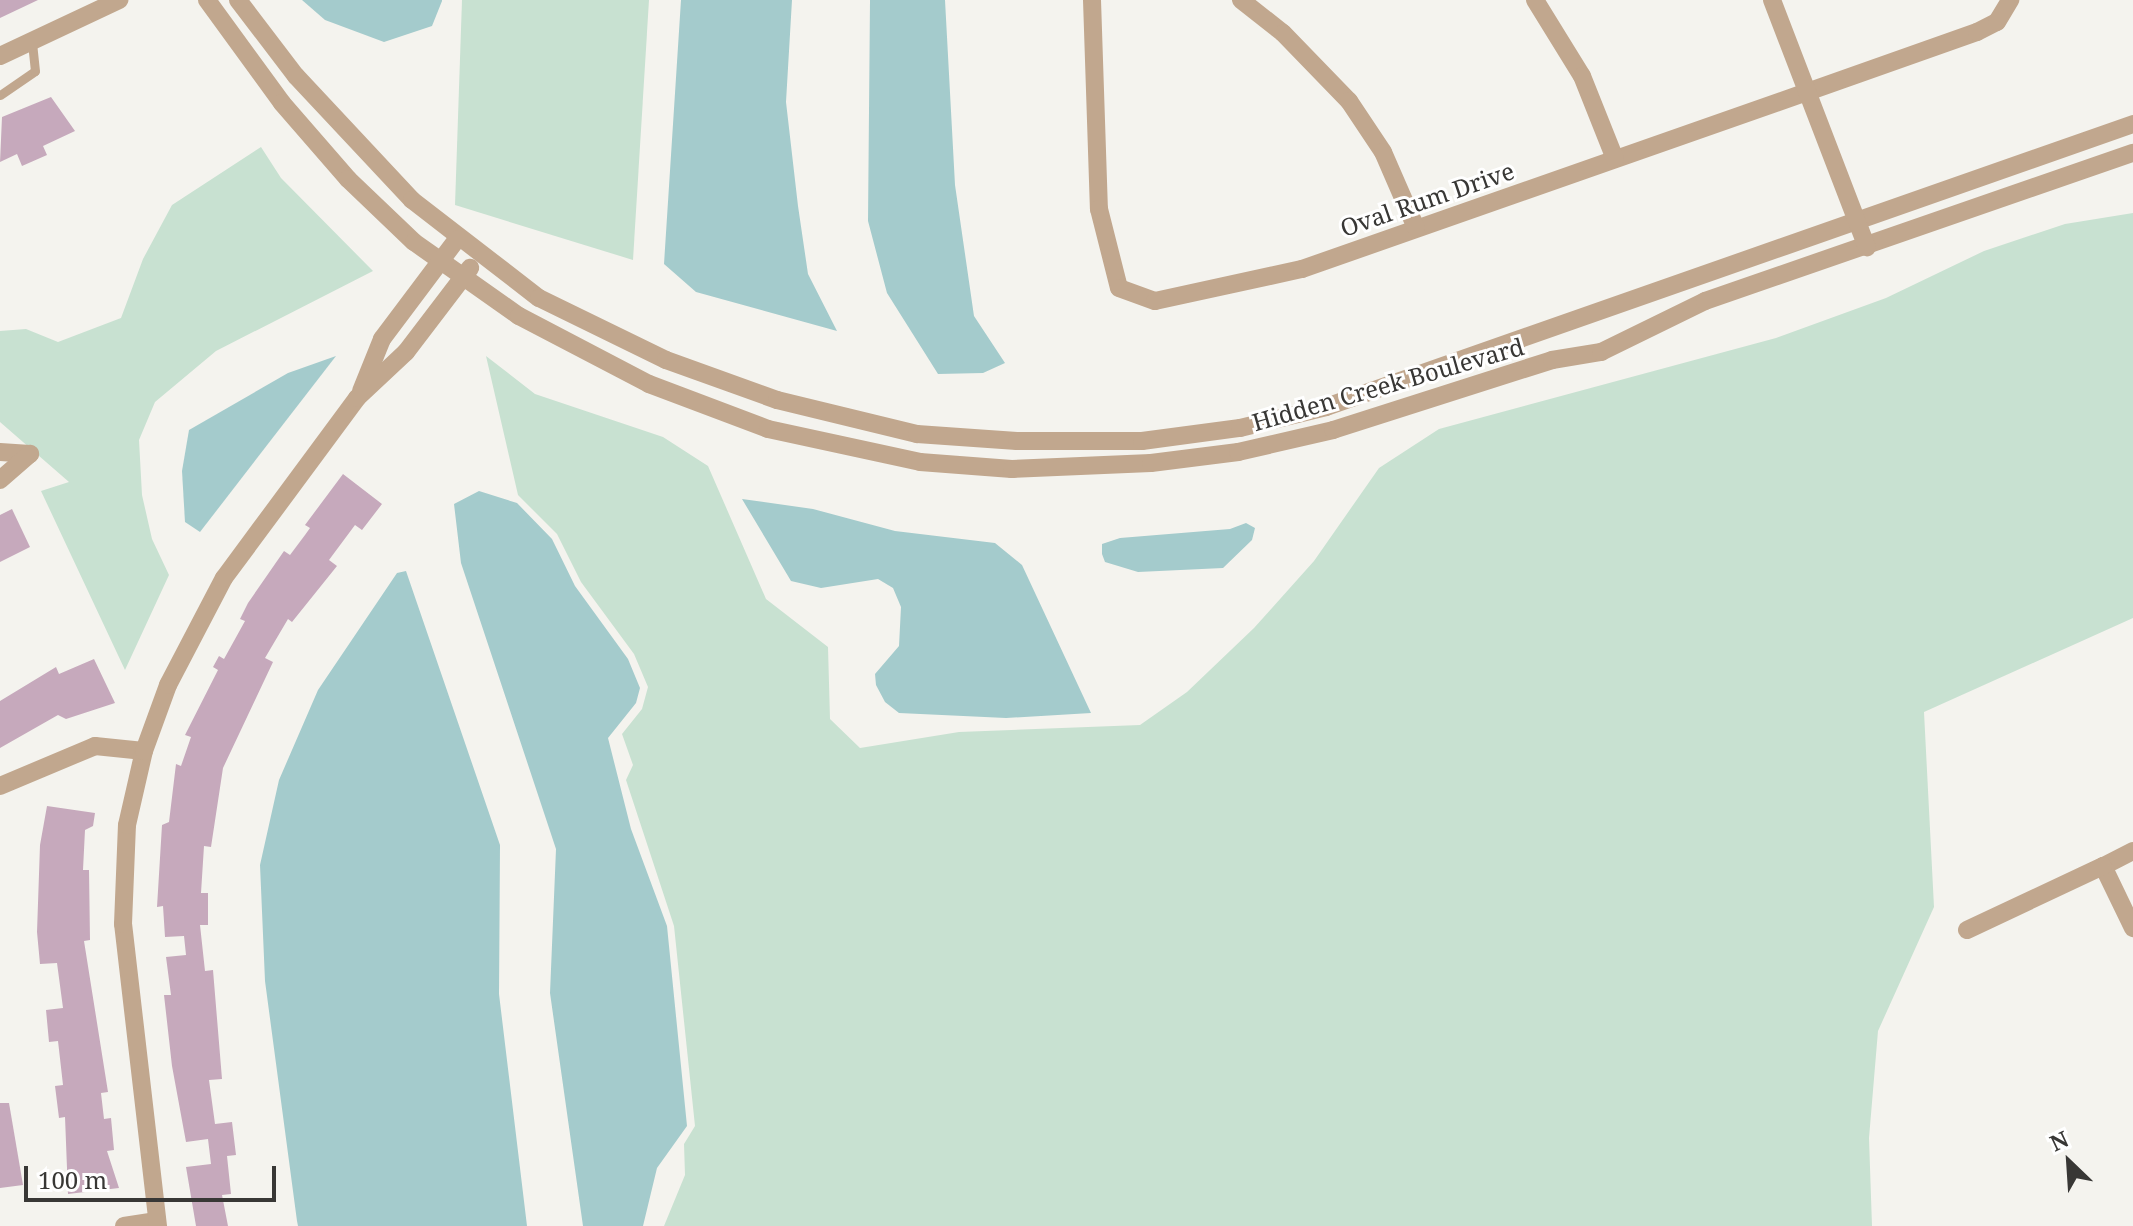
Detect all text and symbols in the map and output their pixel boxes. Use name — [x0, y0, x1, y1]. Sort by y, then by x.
street label: Oval Rum Drive — [1336, 156, 1518, 242]
street label: Hidden Creek Boulevard — [1249, 331, 1527, 437]
north arrow — [2029, 1122, 2109, 1202]
text: N — [2045, 1123, 2073, 1158]
scale bar — [28, 1150, 280, 1200]
text: 100 m — [38, 1163, 107, 1196]

